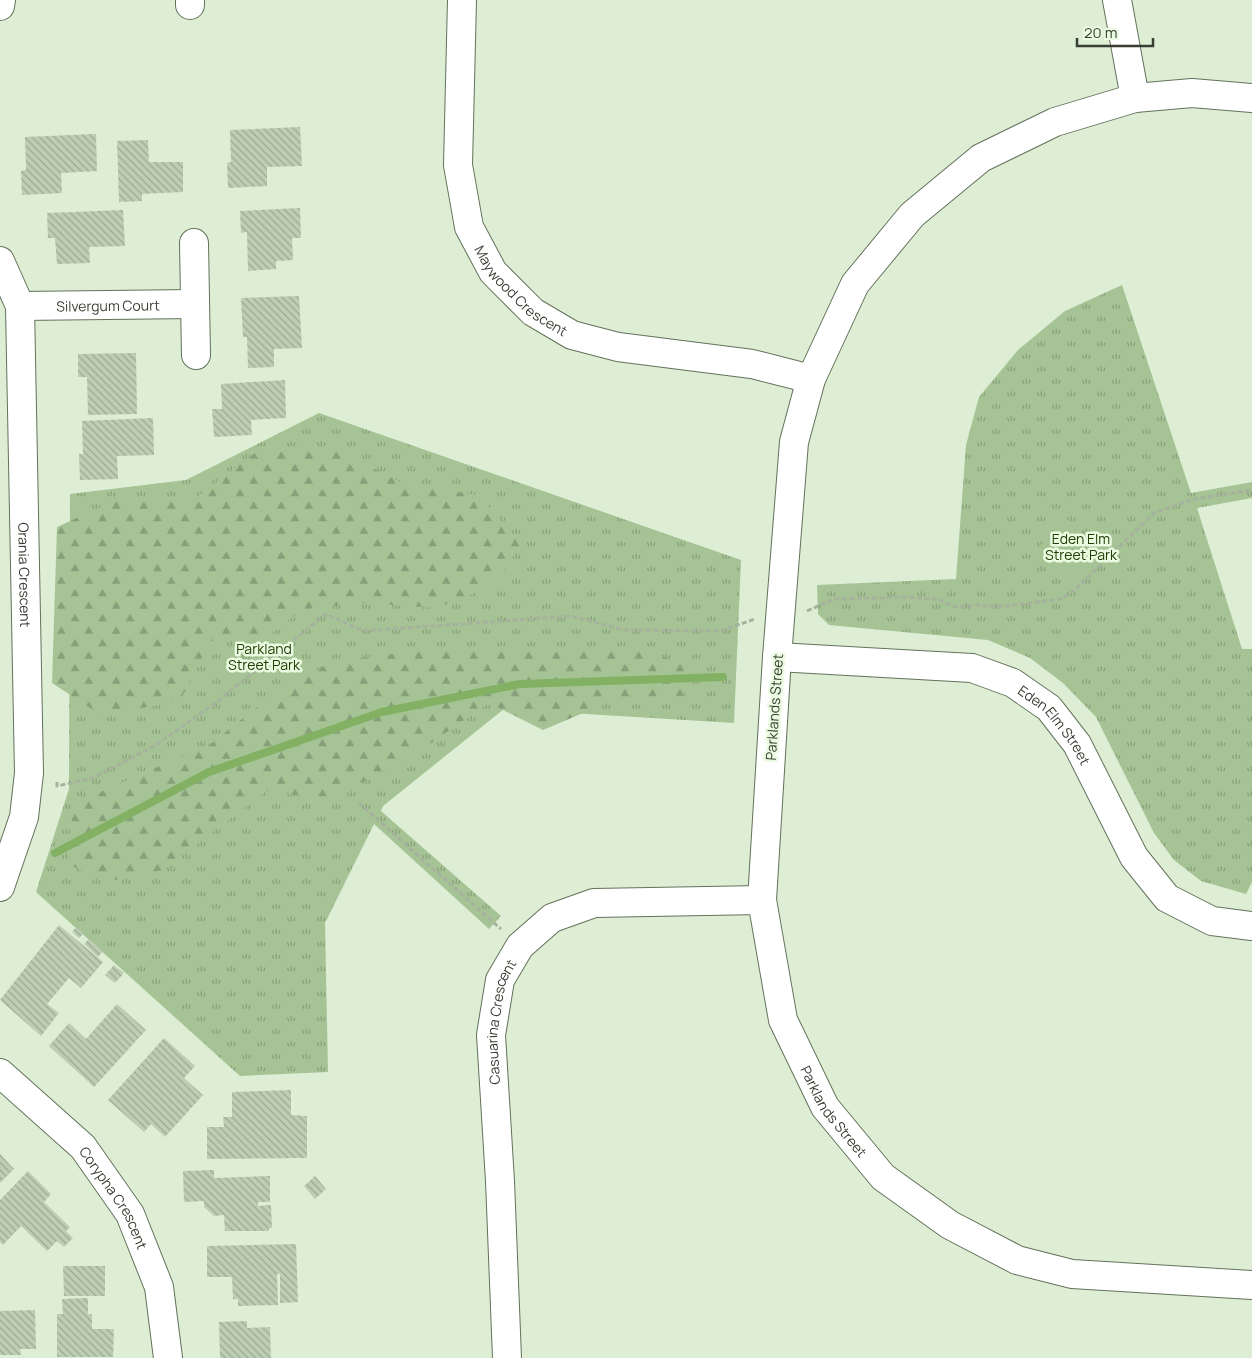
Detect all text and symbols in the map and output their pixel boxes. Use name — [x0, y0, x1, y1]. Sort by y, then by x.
scale bar — [1077, 15, 1153, 47]
text: 20 m — [1084, 22, 1117, 43]
street label: Maywood Crescent — [471, 242, 572, 340]
street label: Silvergum Court — [56, 295, 160, 315]
street label: Orania Crescent — [15, 522, 36, 628]
park label: Eden Elm Street Park — [1045, 529, 1118, 564]
park label: Parkland Street Park — [228, 639, 301, 674]
street label: Parklands Street — [761, 653, 787, 761]
street label: Eden Elm Street — [1015, 680, 1096, 768]
street label: Casuarina Crescent — [482, 955, 520, 1085]
street label: Parklands Street — [797, 1062, 872, 1161]
street label: Corypha Crescent — [76, 1142, 153, 1252]

